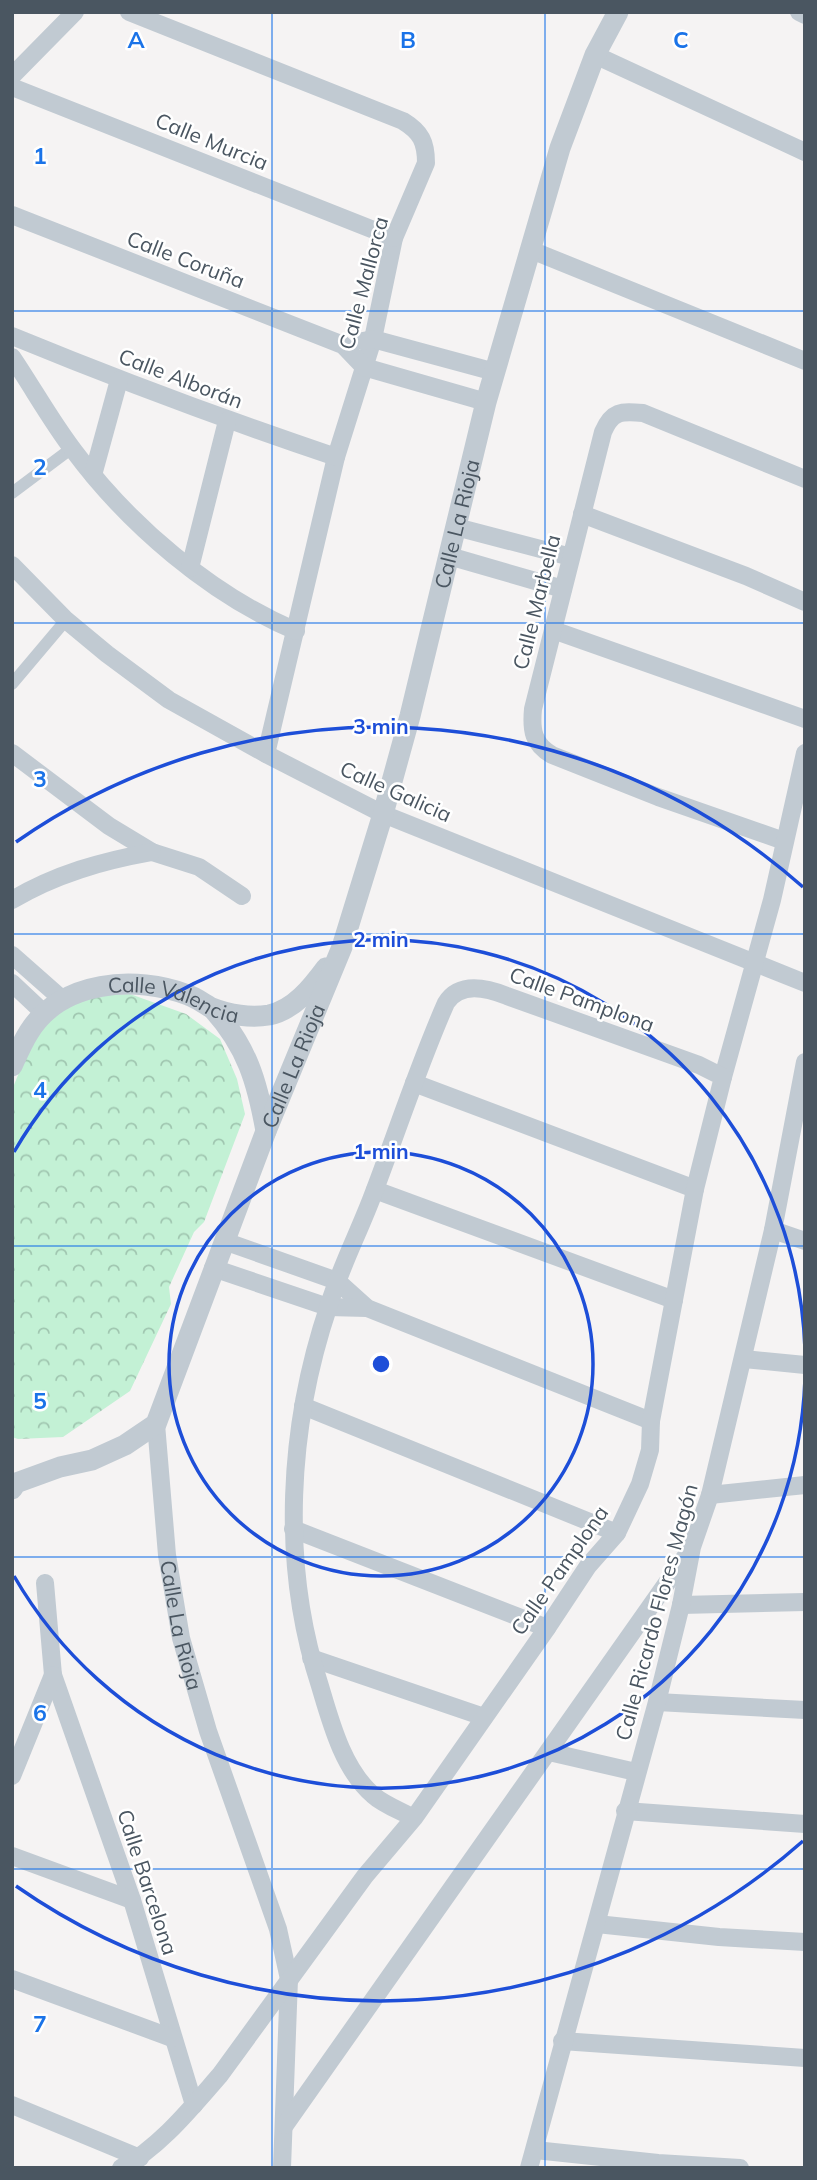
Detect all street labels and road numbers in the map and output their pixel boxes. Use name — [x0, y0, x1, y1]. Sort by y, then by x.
street label: Calle Murcia — [152, 107, 272, 175]
street label: Calle Mallorca — [333, 214, 393, 352]
street label: Calle Coruña — [124, 225, 248, 293]
street label: Calle Alborán — [115, 342, 247, 414]
street label: Calle La Rioja — [428, 457, 485, 591]
street label: Calle Marbella — [507, 532, 565, 672]
street label: Calle Galicia — [336, 755, 456, 827]
street label: Calle Pamplona — [506, 961, 658, 1037]
street label: Calle Valencia — [107, 971, 241, 1028]
street label: Calle La Rioja — [256, 1000, 330, 1132]
street label: Calle Ricardo Flores Magón — [609, 1481, 703, 1743]
street label: Calle Pamplona — [505, 1500, 613, 1640]
street label: Calle La Rioja — [155, 1558, 208, 1693]
street label: Calle Barcelona — [112, 1806, 184, 1958]

